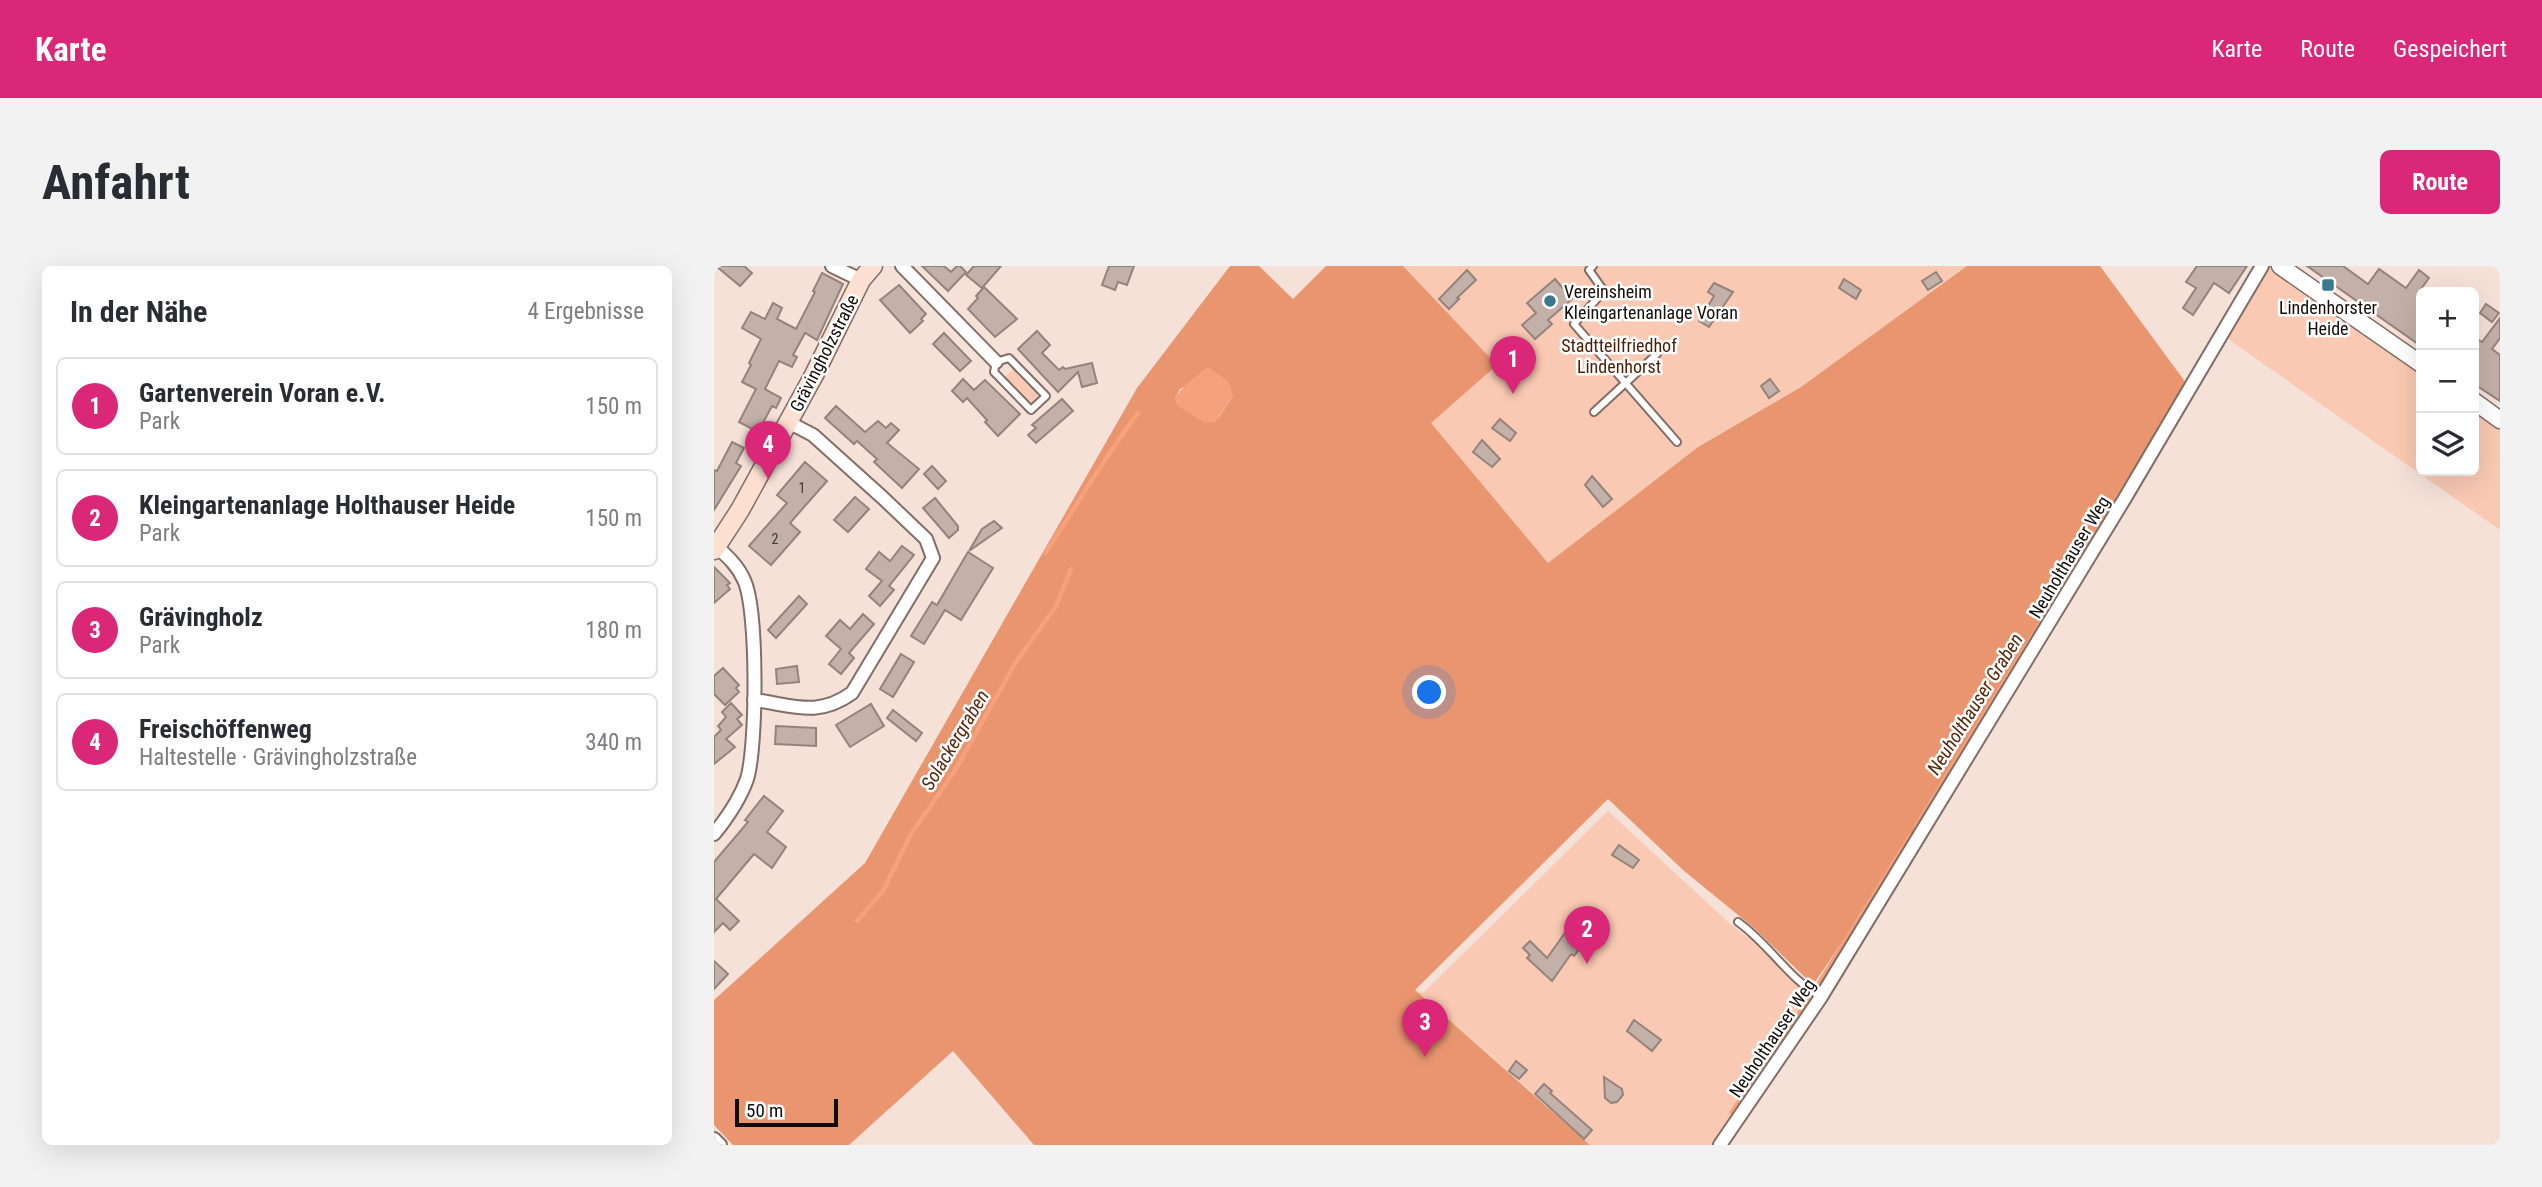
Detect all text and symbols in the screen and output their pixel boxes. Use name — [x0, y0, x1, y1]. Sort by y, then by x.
text: Karte — [35, 30, 106, 69]
text: Karte — [2212, 35, 2262, 63]
text: Route — [2300, 35, 2355, 63]
text: Gespeichert — [2393, 35, 2507, 63]
button: Route — [2380, 150, 2500, 214]
text: Anfahrt — [42, 154, 190, 211]
marker: Lindenhorster Heide — [2320, 277, 2336, 293]
place label: Vereinsheim Kleingartenanlage Voran — [1564, 281, 1738, 323]
map controls — [2416, 287, 2479, 476]
button: + — [2416, 287, 2479, 350]
street label: Grävingholzstraße — [785, 291, 863, 415]
marker: Vereinsheim Kleingartenanlage Voran — [1542, 293, 1558, 309]
text: In der Nähe — [70, 294, 207, 329]
place label: Lindenhorster Heide — [2279, 297, 2378, 339]
text: 4 Ergebnisse — [527, 298, 644, 325]
park label: Stadtteilfriedhof Lindenhorst — [1561, 335, 1677, 377]
pin: 1 — [1490, 336, 1536, 394]
button: − — [2416, 350, 2479, 413]
text: Gartenverein Voran e.V. — [139, 378, 386, 408]
text: 1 — [89, 393, 101, 420]
text: 150 m — [585, 393, 642, 420]
text: Park — [139, 408, 180, 435]
button: layers — [2416, 413, 2479, 476]
pin: 4 — [745, 421, 791, 479]
house number: 1 — [799, 480, 805, 496]
text: Kleingartenanlage Holthauser Heide — [139, 490, 515, 520]
street label: Neuholthauser Weg — [2024, 492, 2114, 622]
text: 2 — [89, 505, 101, 532]
text: 150 m — [585, 505, 642, 532]
text: Park — [139, 520, 180, 547]
house number: 2 — [772, 531, 779, 547]
text: Grävingholz — [139, 602, 263, 632]
text: 3 — [89, 617, 101, 644]
text: 180 m — [585, 617, 642, 644]
water label: Neuholthauser Graben — [1922, 629, 2028, 779]
text: Park — [139, 632, 180, 659]
your location — [1412, 675, 1446, 709]
water label: Solackergraben — [916, 686, 994, 794]
text: Freischöffenweg — [139, 714, 312, 744]
text: 4 — [89, 729, 101, 756]
text: 340 m — [585, 729, 642, 756]
text: Haltestelle · Grävingholzstraße — [139, 744, 417, 771]
pin: 2 — [1564, 906, 1610, 964]
street label: Neuholthauser Weg — [1725, 975, 1819, 1101]
pin: 3 — [1402, 999, 1448, 1057]
scale bar — [735, 1096, 838, 1128]
text: 50 m — [746, 1099, 783, 1122]

